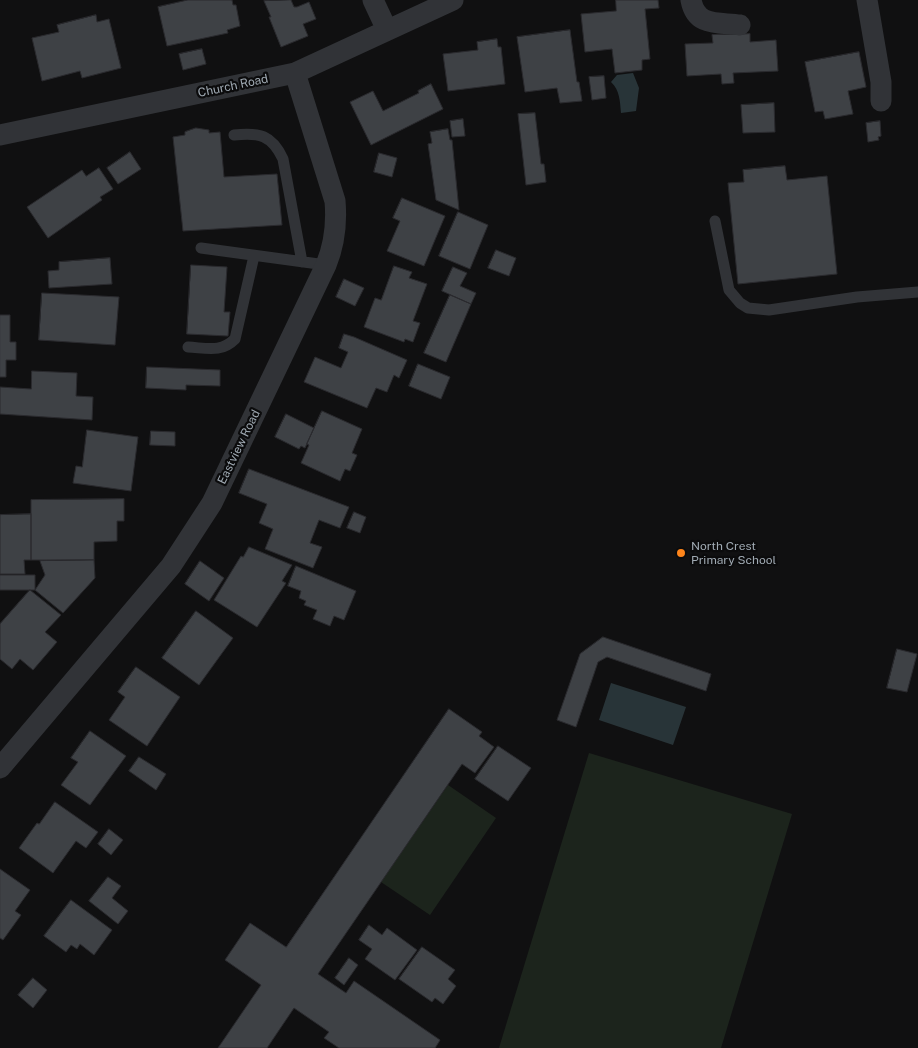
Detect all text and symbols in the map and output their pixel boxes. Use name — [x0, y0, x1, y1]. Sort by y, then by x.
street label: Church Road — [197, 72, 269, 100]
street label: Eastview Road — [215, 407, 263, 487]
place label: North Crest Primary School — [691, 539, 776, 567]
marker: North Crest Primary School — [675, 547, 687, 559]

